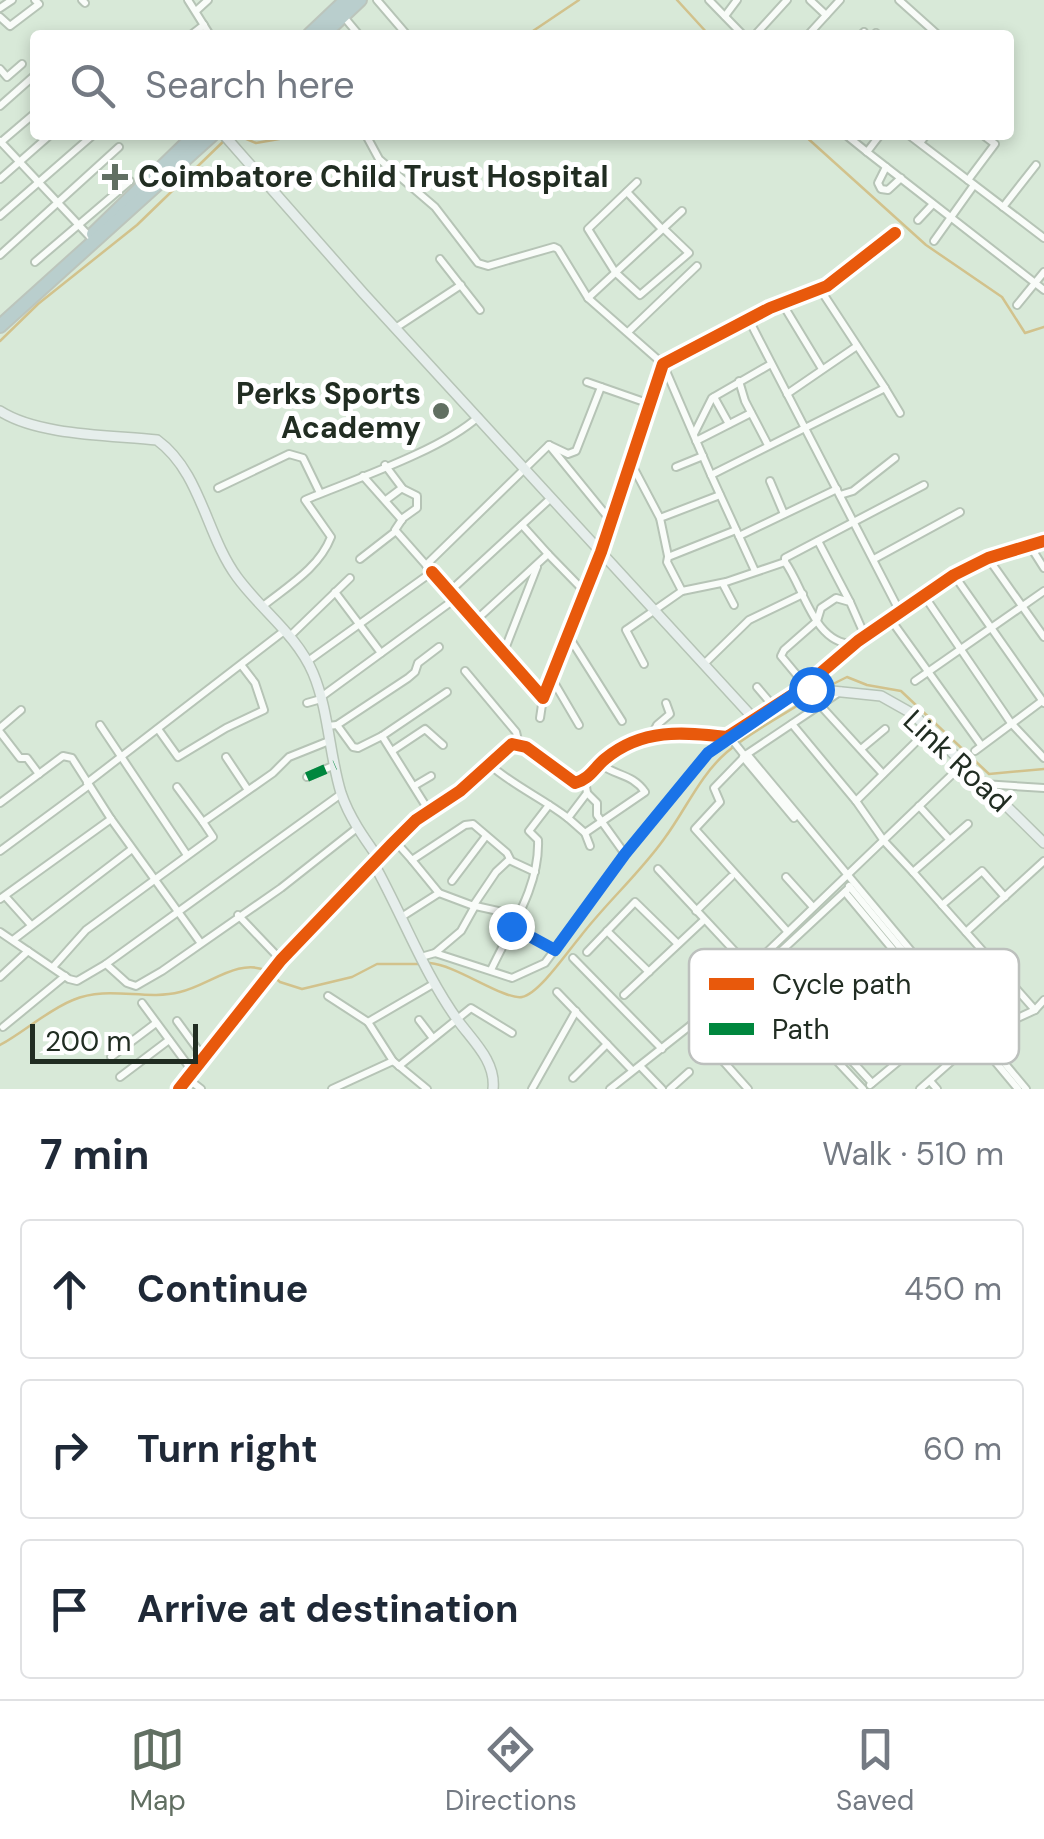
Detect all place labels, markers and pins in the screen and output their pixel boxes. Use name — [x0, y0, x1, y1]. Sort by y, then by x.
place label: Coimbatore Child Trust Hospital — [138, 157, 609, 196]
marker: Coimbatore Child Trust Hospital — [102, 164, 128, 190]
place label: Perks Sports Academy — [236, 374, 421, 447]
marker: Perks Sports Academy — [430, 400, 452, 422]

